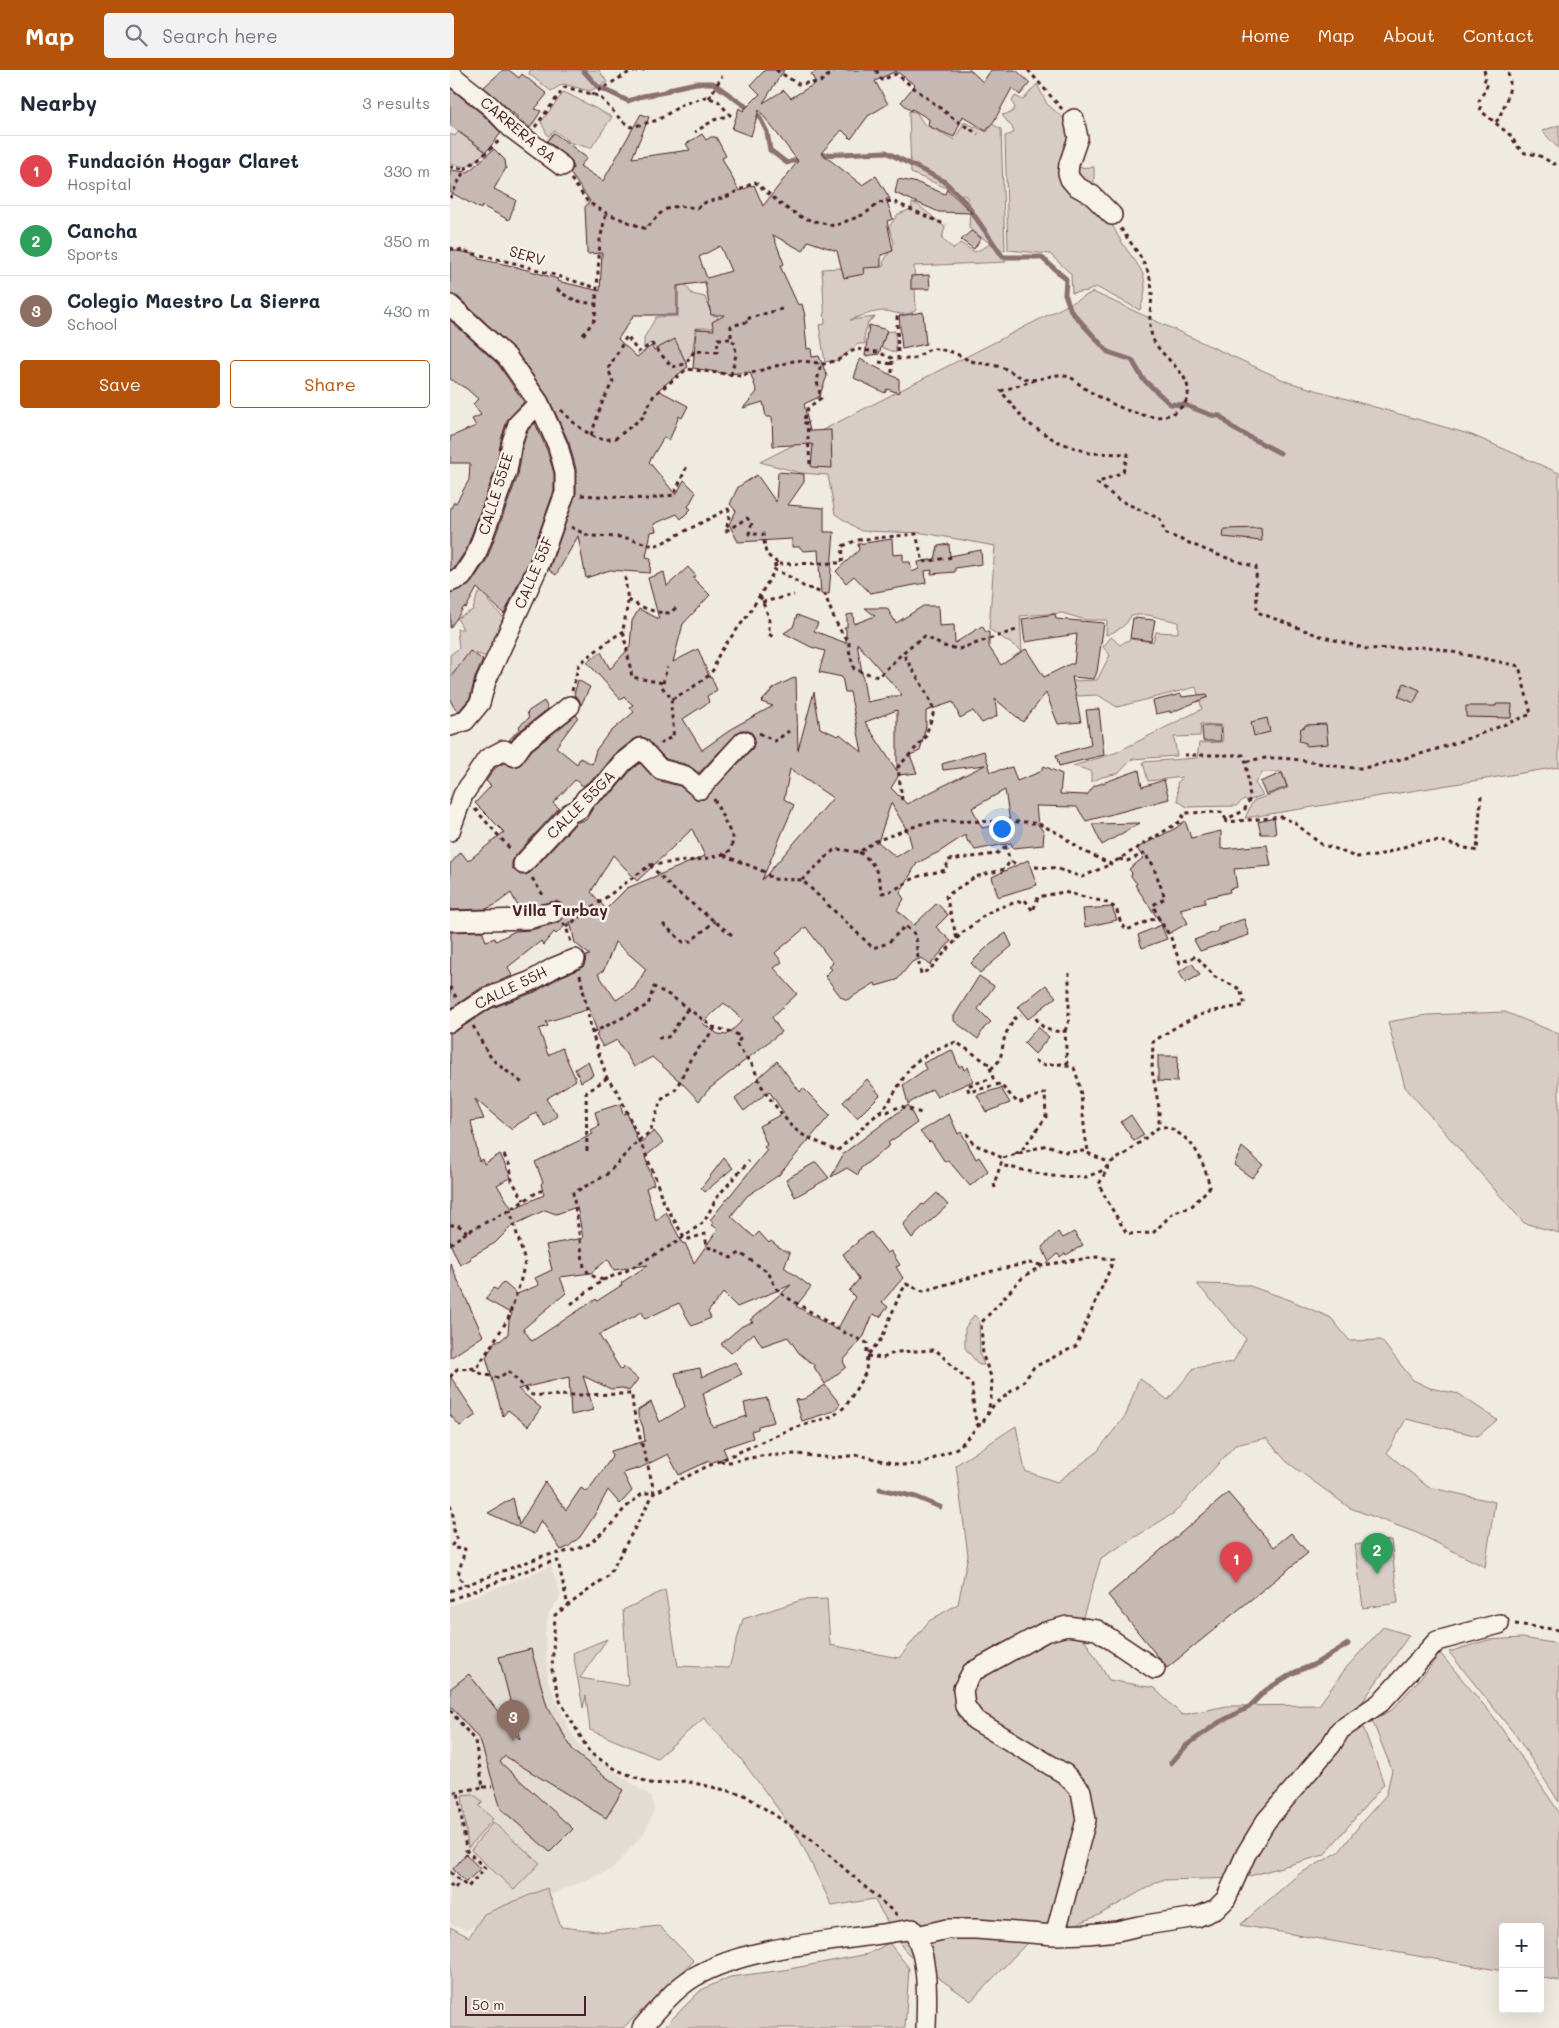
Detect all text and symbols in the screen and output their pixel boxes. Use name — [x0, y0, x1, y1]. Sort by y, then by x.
search box — [104, 13, 454, 58]
text: Map — [25, 20, 74, 51]
icon: search — [122, 21, 150, 49]
text: Search here — [162, 23, 278, 48]
text: Home — [1241, 23, 1290, 47]
text: Map — [1318, 23, 1354, 47]
text: About — [1382, 23, 1435, 47]
text: Contact — [1463, 23, 1534, 47]
text: Nearby — [20, 89, 97, 116]
text: 3 results — [362, 92, 430, 113]
street label: CARRERA 8A — [477, 92, 561, 167]
text: Fundación Hogar Claret — [67, 148, 299, 173]
text: 1 — [32, 160, 40, 181]
text: 330 m — [384, 160, 430, 181]
text: Hospital — [67, 173, 131, 194]
text: Cancha — [67, 218, 138, 243]
text: 2 — [32, 230, 40, 251]
text: 350 m — [384, 230, 430, 251]
street label: SERV — [507, 240, 547, 270]
text: Sports — [67, 243, 118, 264]
text: Colegio Maestro La Sierra — [67, 288, 320, 313]
text: 3 — [31, 300, 41, 321]
text: 430 m — [383, 300, 430, 321]
text: School — [67, 313, 117, 334]
button: Save — [20, 360, 220, 408]
button: Share — [230, 360, 430, 408]
street label: CALLE 55EE — [473, 450, 517, 537]
street label: CALLE 55F — [509, 534, 557, 612]
street label: CALLE 55GA — [542, 766, 619, 843]
your location — [989, 816, 1015, 842]
district label: Villa Turbay — [512, 899, 608, 920]
street label: CALLE 55H — [471, 961, 550, 1013]
pin: 2 — [1361, 1533, 1393, 1574]
pin: 1 — [1220, 1542, 1252, 1583]
pin: 3 — [497, 1700, 529, 1741]
map controls — [1499, 1923, 1544, 2013]
button: + — [1499, 1923, 1544, 1968]
button: − — [1499, 1968, 1544, 2013]
scale bar — [465, 1993, 586, 2016]
text: 50 m — [472, 1995, 504, 2014]

